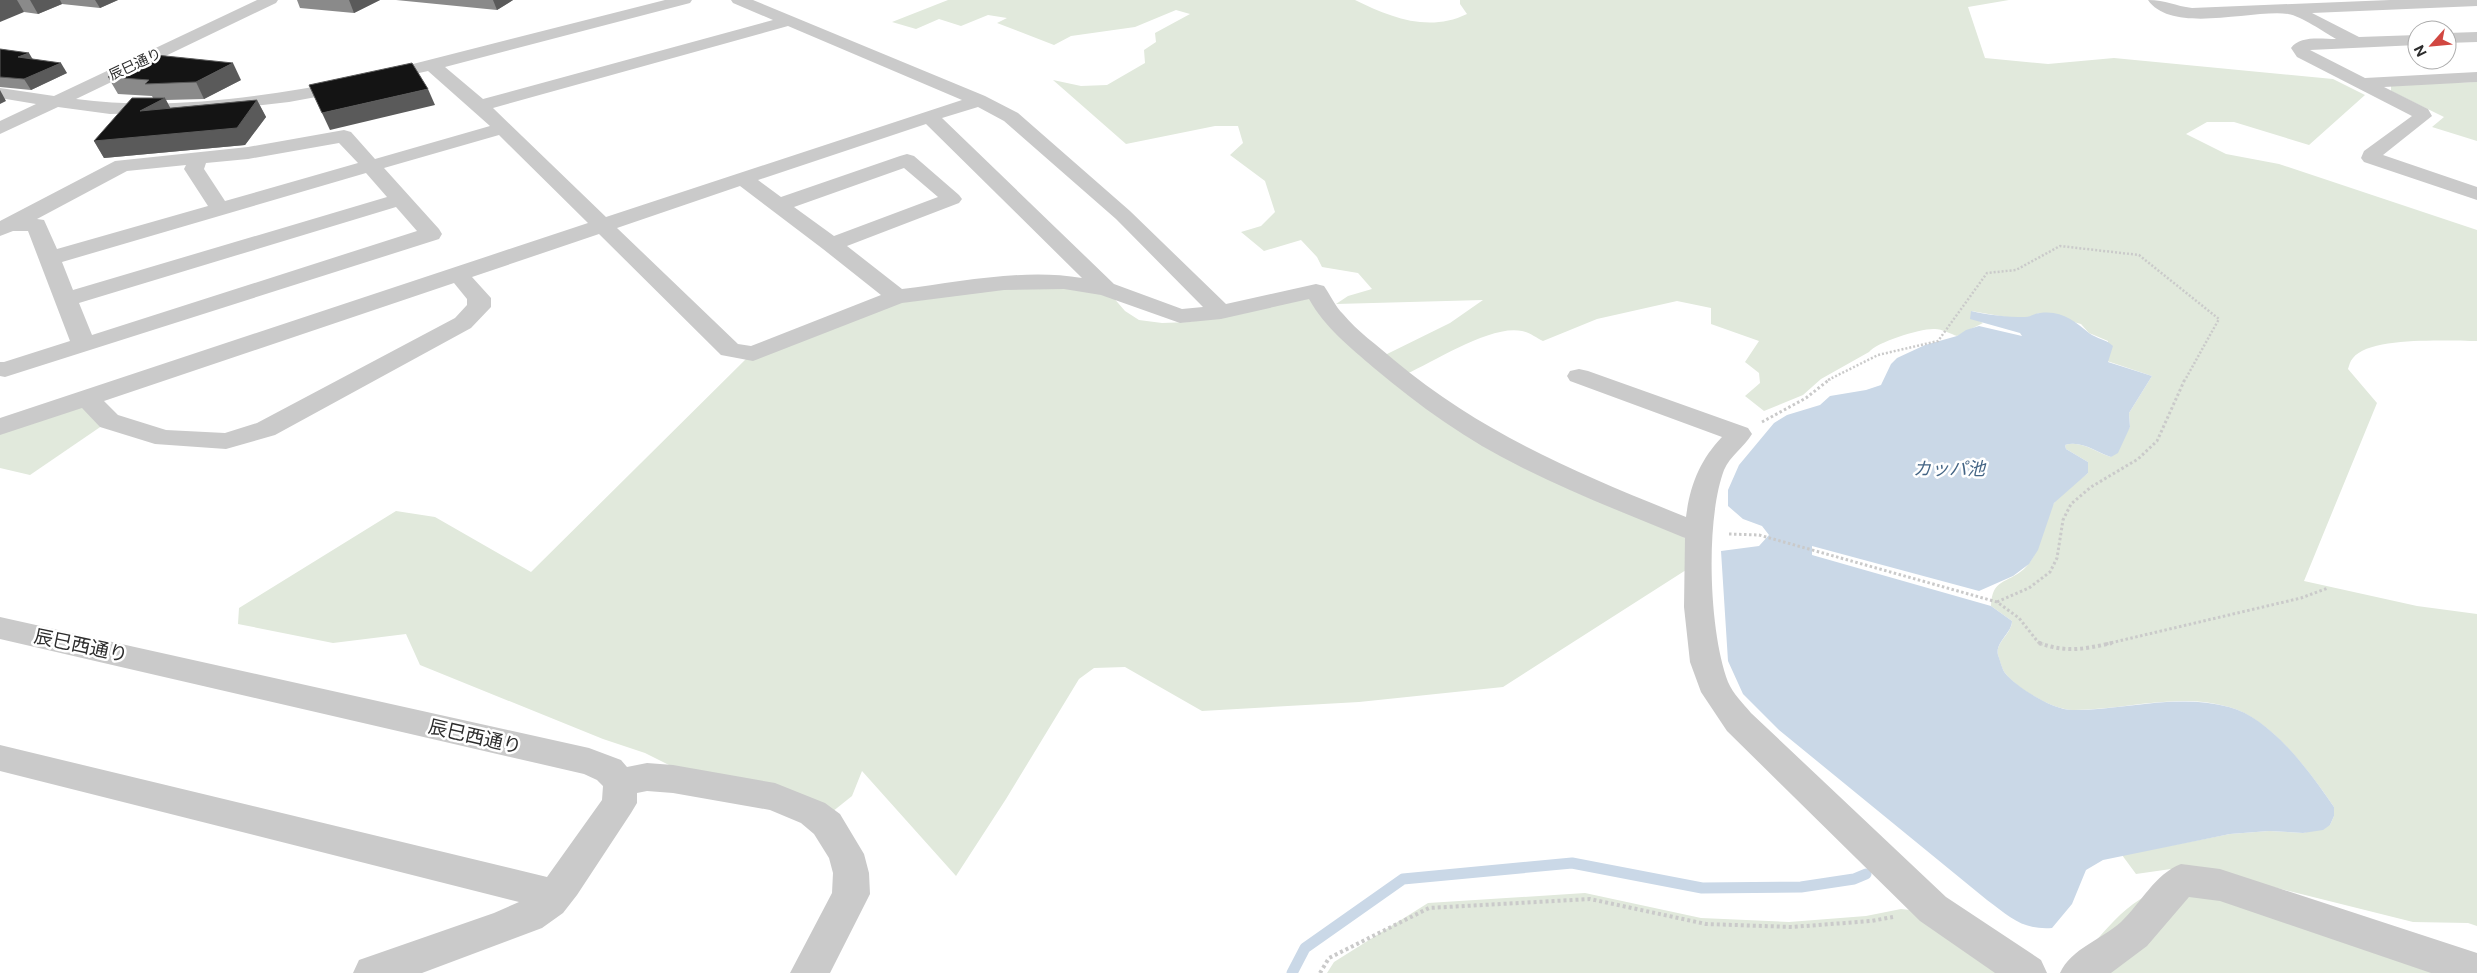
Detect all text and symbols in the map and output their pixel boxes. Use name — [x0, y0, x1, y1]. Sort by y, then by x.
north arrow — [2407, 20, 2457, 70]
text: N — [2411, 42, 2430, 59]
street label: 辰巳通り — [106, 45, 164, 83]
water label: カッパ池 — [1913, 458, 1987, 479]
street label: 辰巳西通り — [32, 624, 130, 666]
street label: 辰巳西通り — [426, 715, 524, 757]

